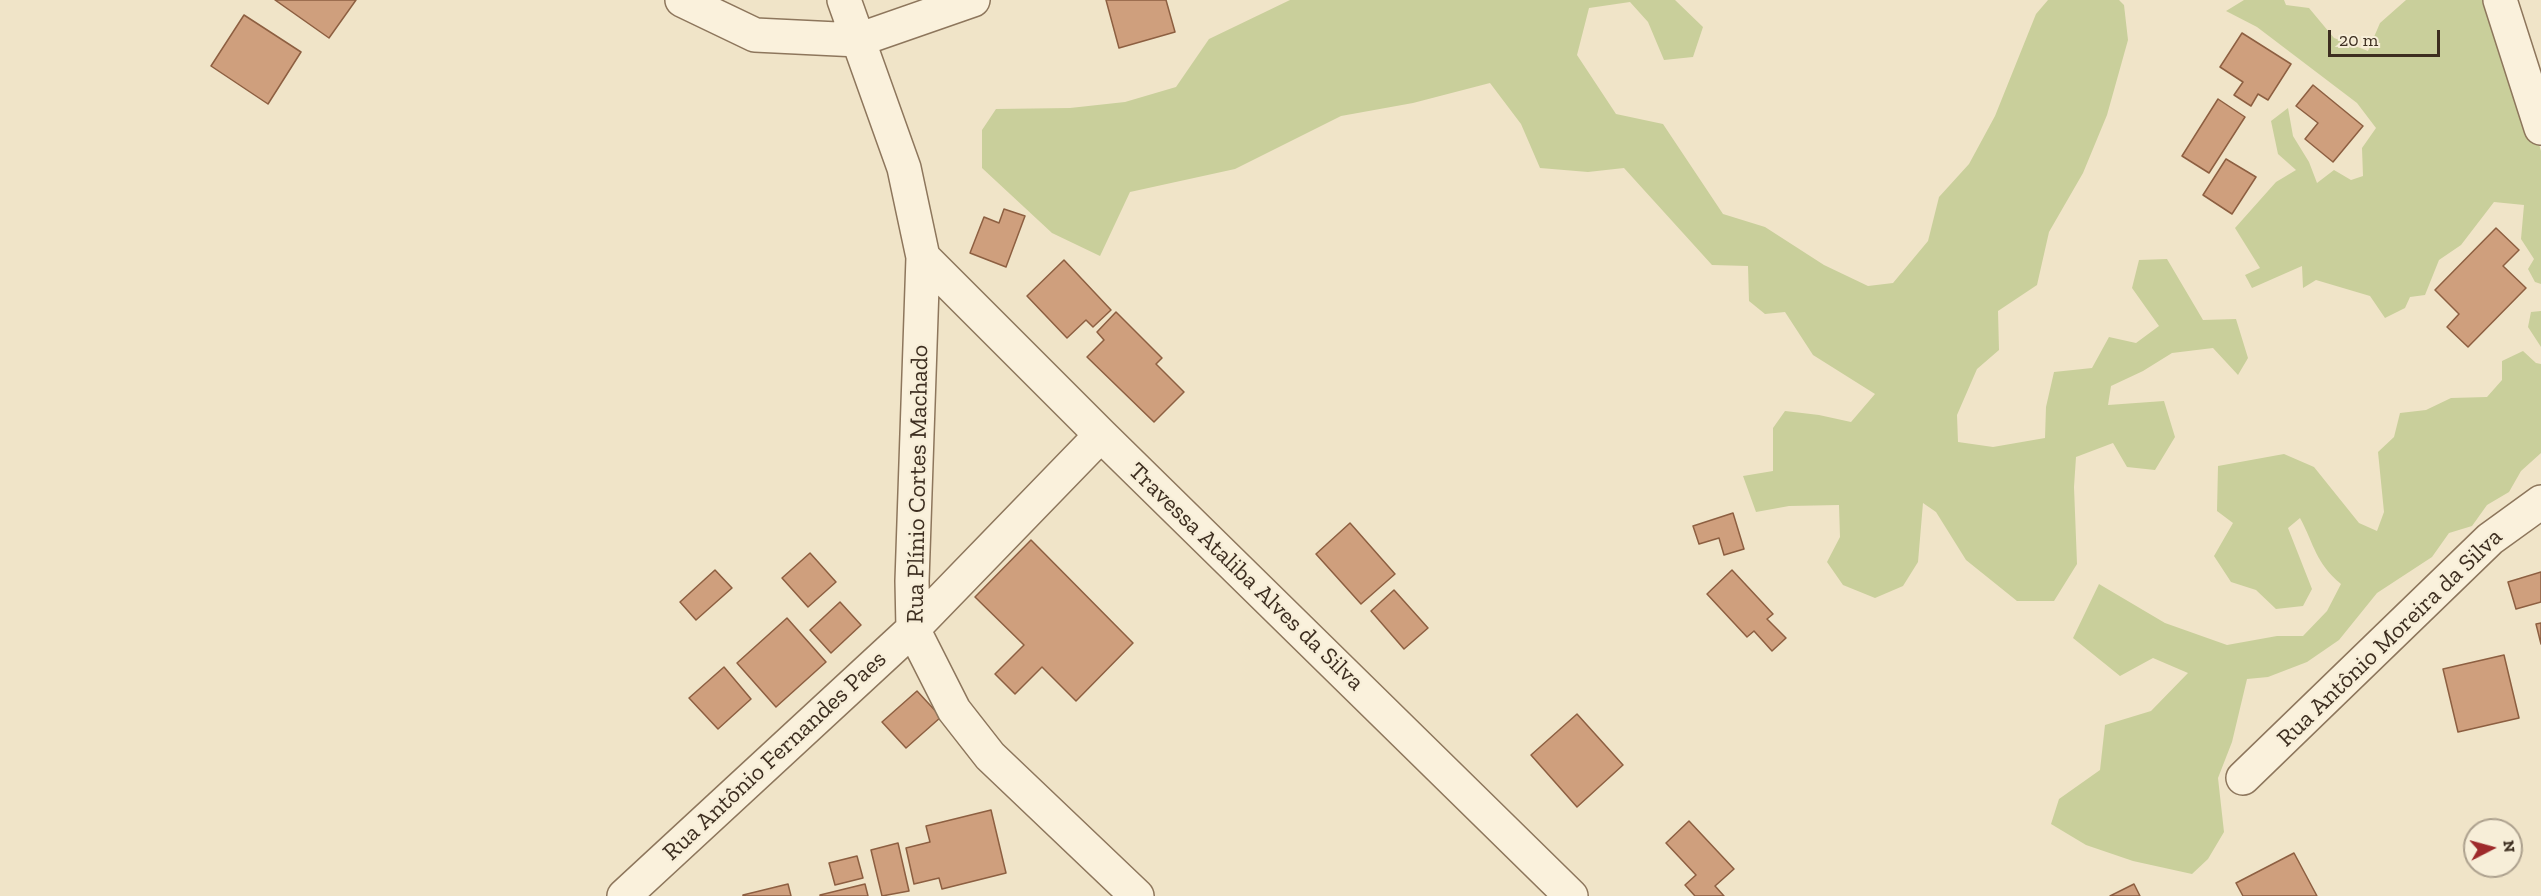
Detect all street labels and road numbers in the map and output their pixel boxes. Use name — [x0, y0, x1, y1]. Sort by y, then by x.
street label: Rua Plínio Cortes Machado — [901, 344, 935, 624]
street label: Travessa Ataliba Alves da Silva — [1122, 457, 1370, 697]
street label: Rua Antônio Moreira da Silva — [2271, 523, 2509, 753]
street label: Rua Antônio Fernandes Paes — [657, 645, 893, 867]

